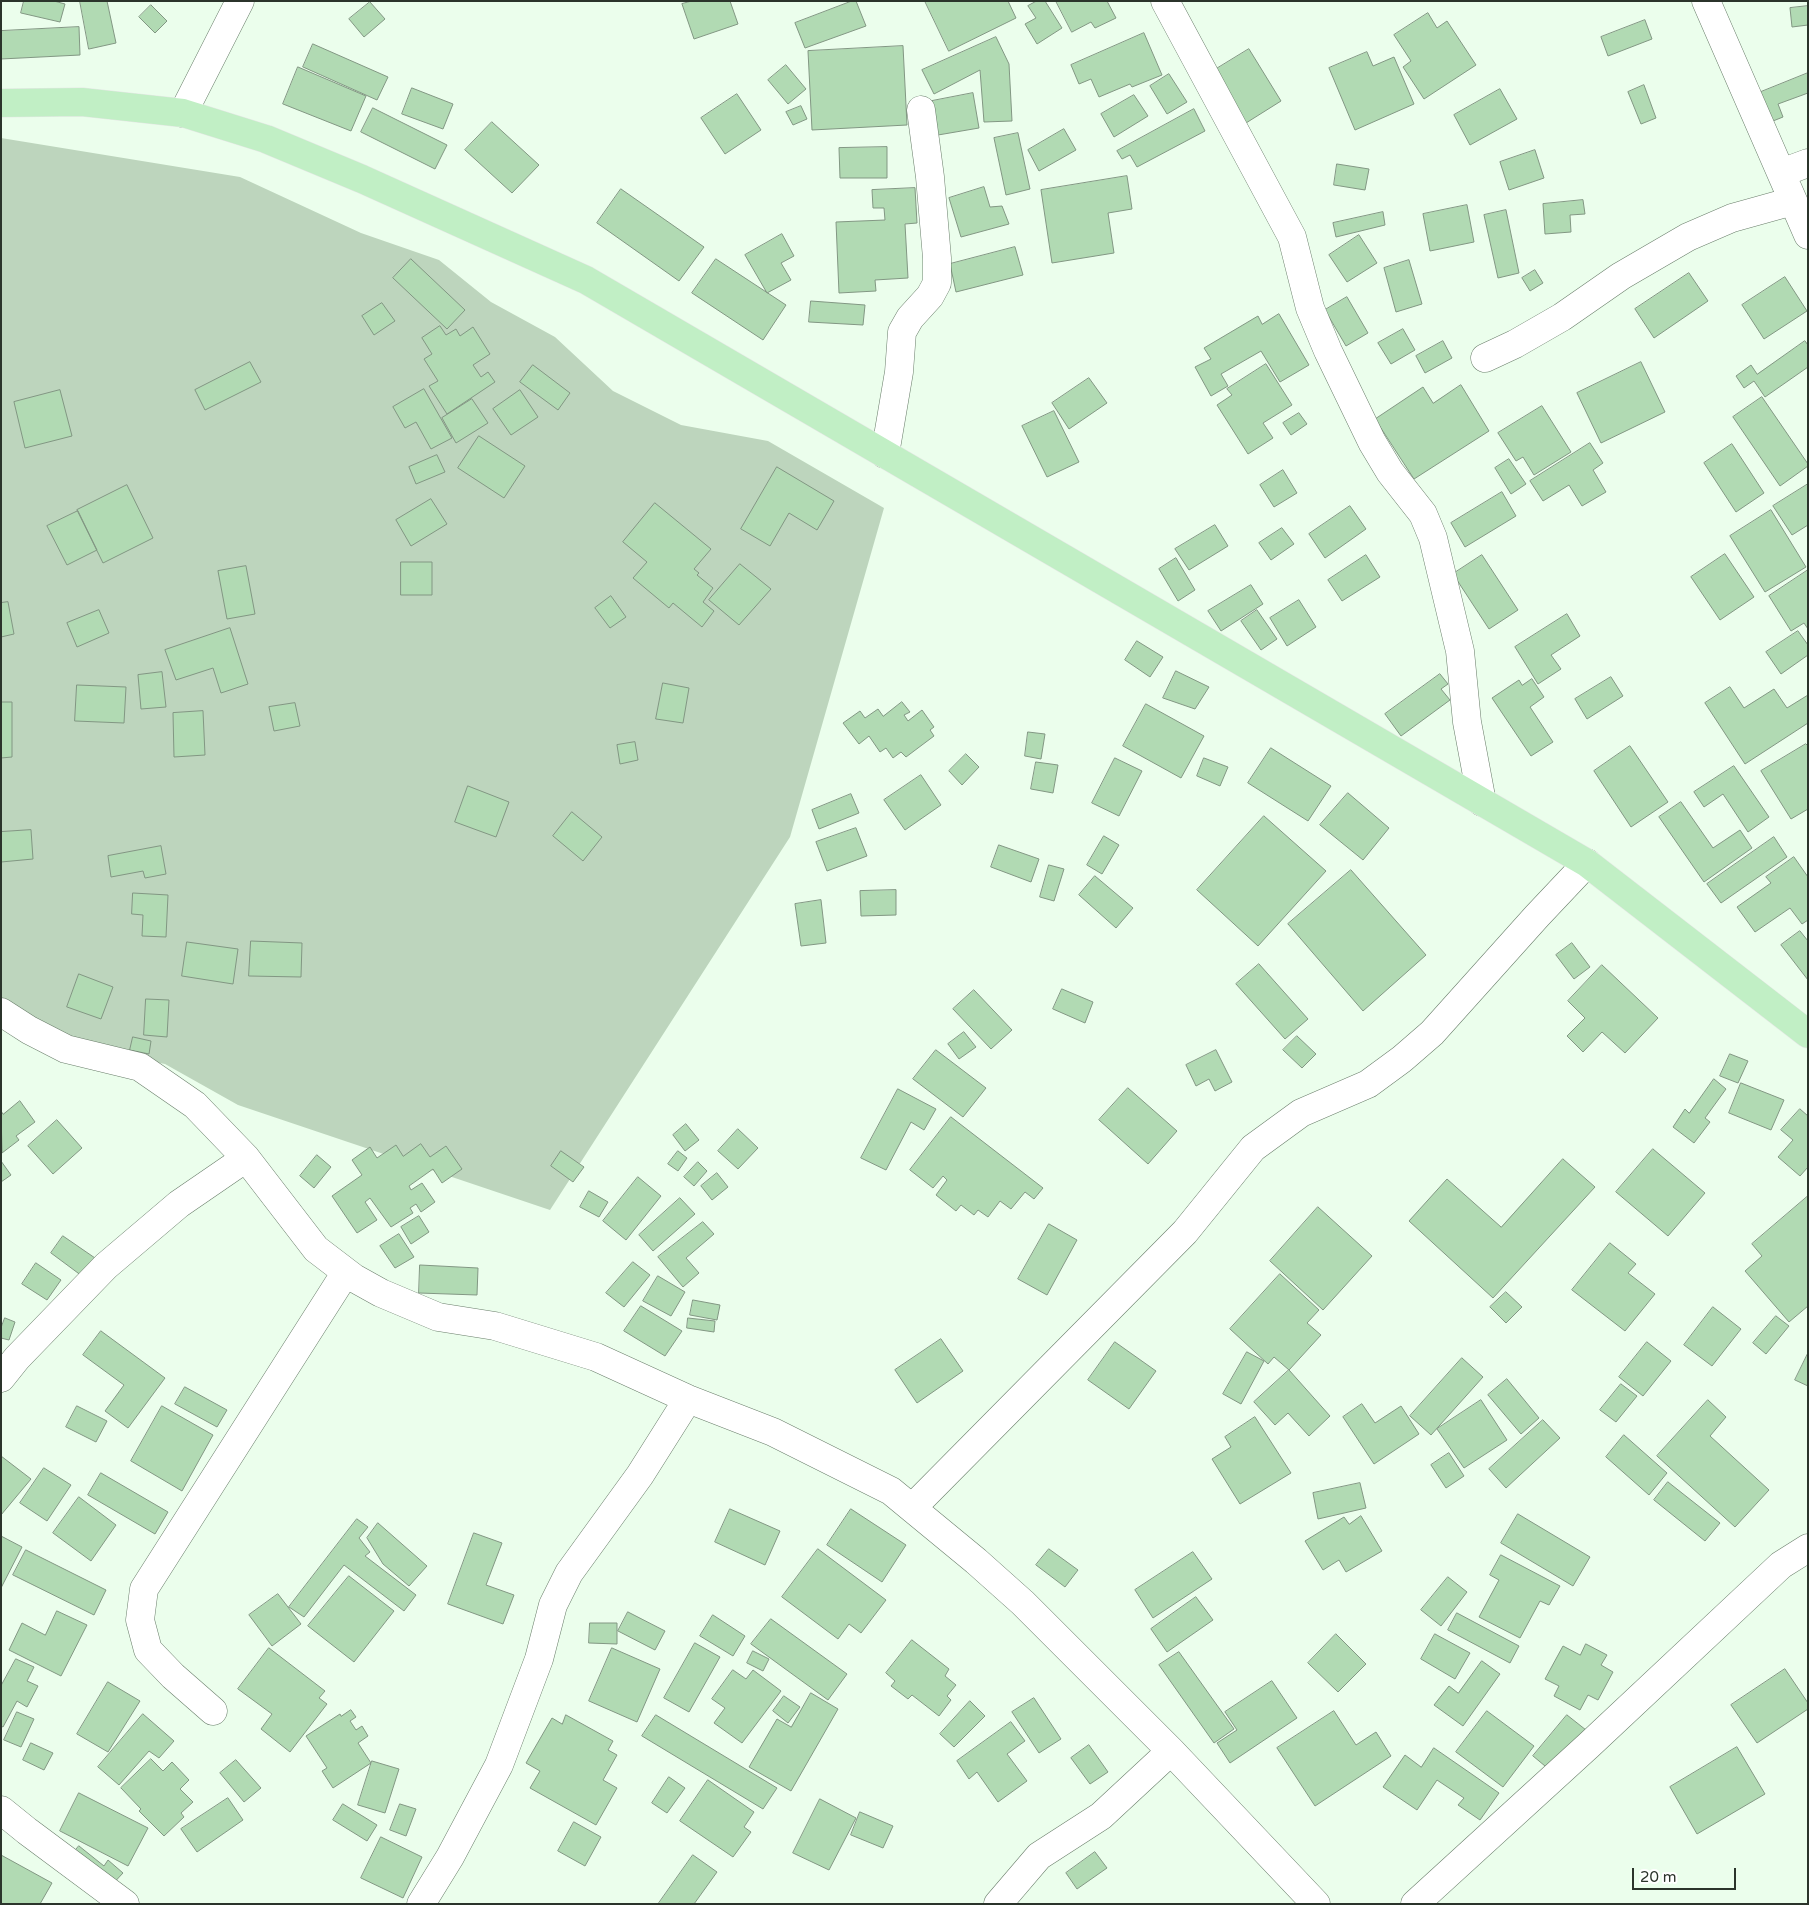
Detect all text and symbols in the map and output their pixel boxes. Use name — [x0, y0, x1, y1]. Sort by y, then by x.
scale bar — [1634, 1858, 1738, 1890]
text: 20 m — [1640, 1868, 1677, 1886]

